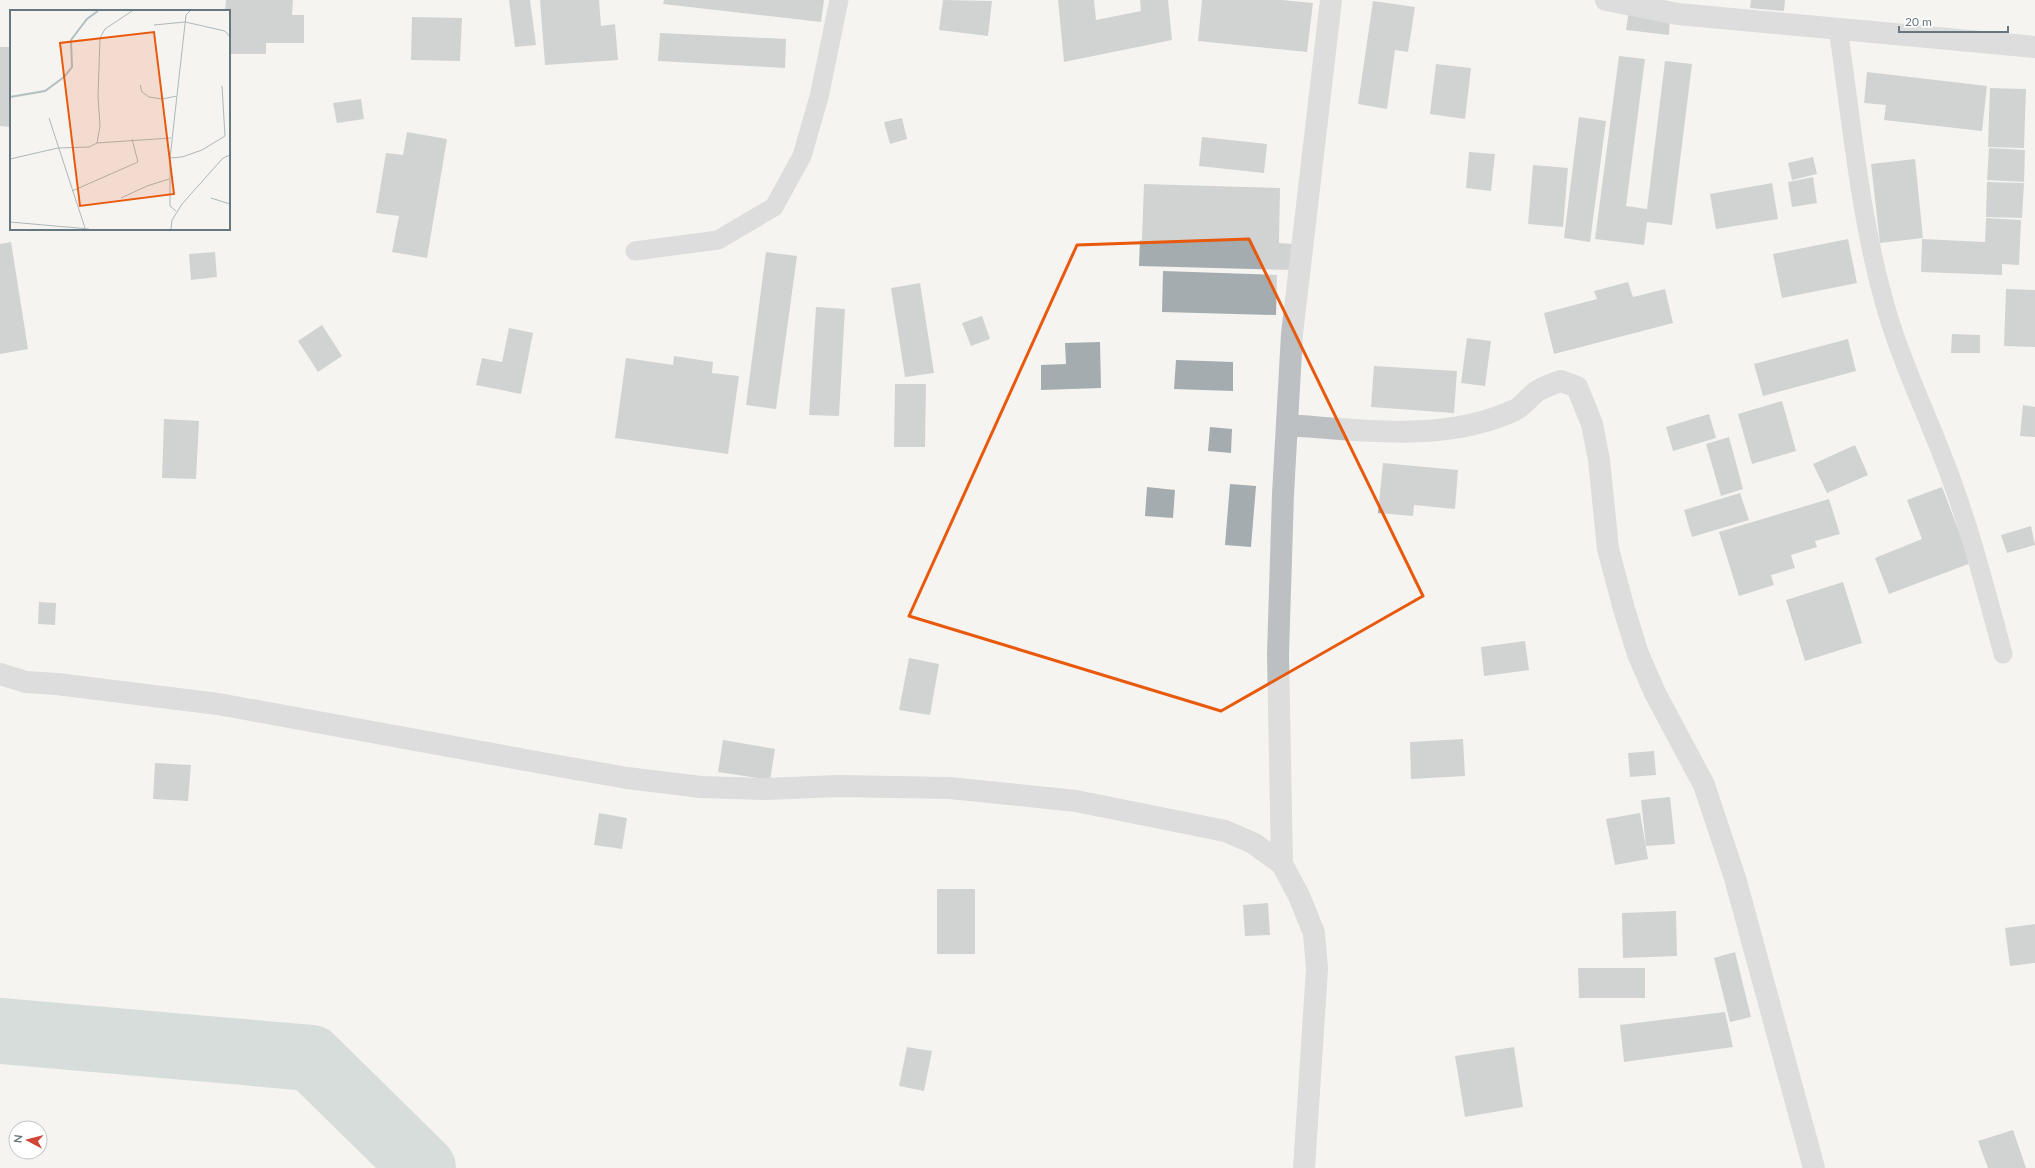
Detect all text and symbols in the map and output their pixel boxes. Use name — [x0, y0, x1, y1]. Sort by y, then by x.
scale bar — [1899, 8, 2008, 34]
inset map — [10, 10, 230, 230]
text: 20 m — [1905, 14, 1932, 29]
north arrow — [8, 1120, 48, 1160]
text: N — [11, 1134, 25, 1144]

